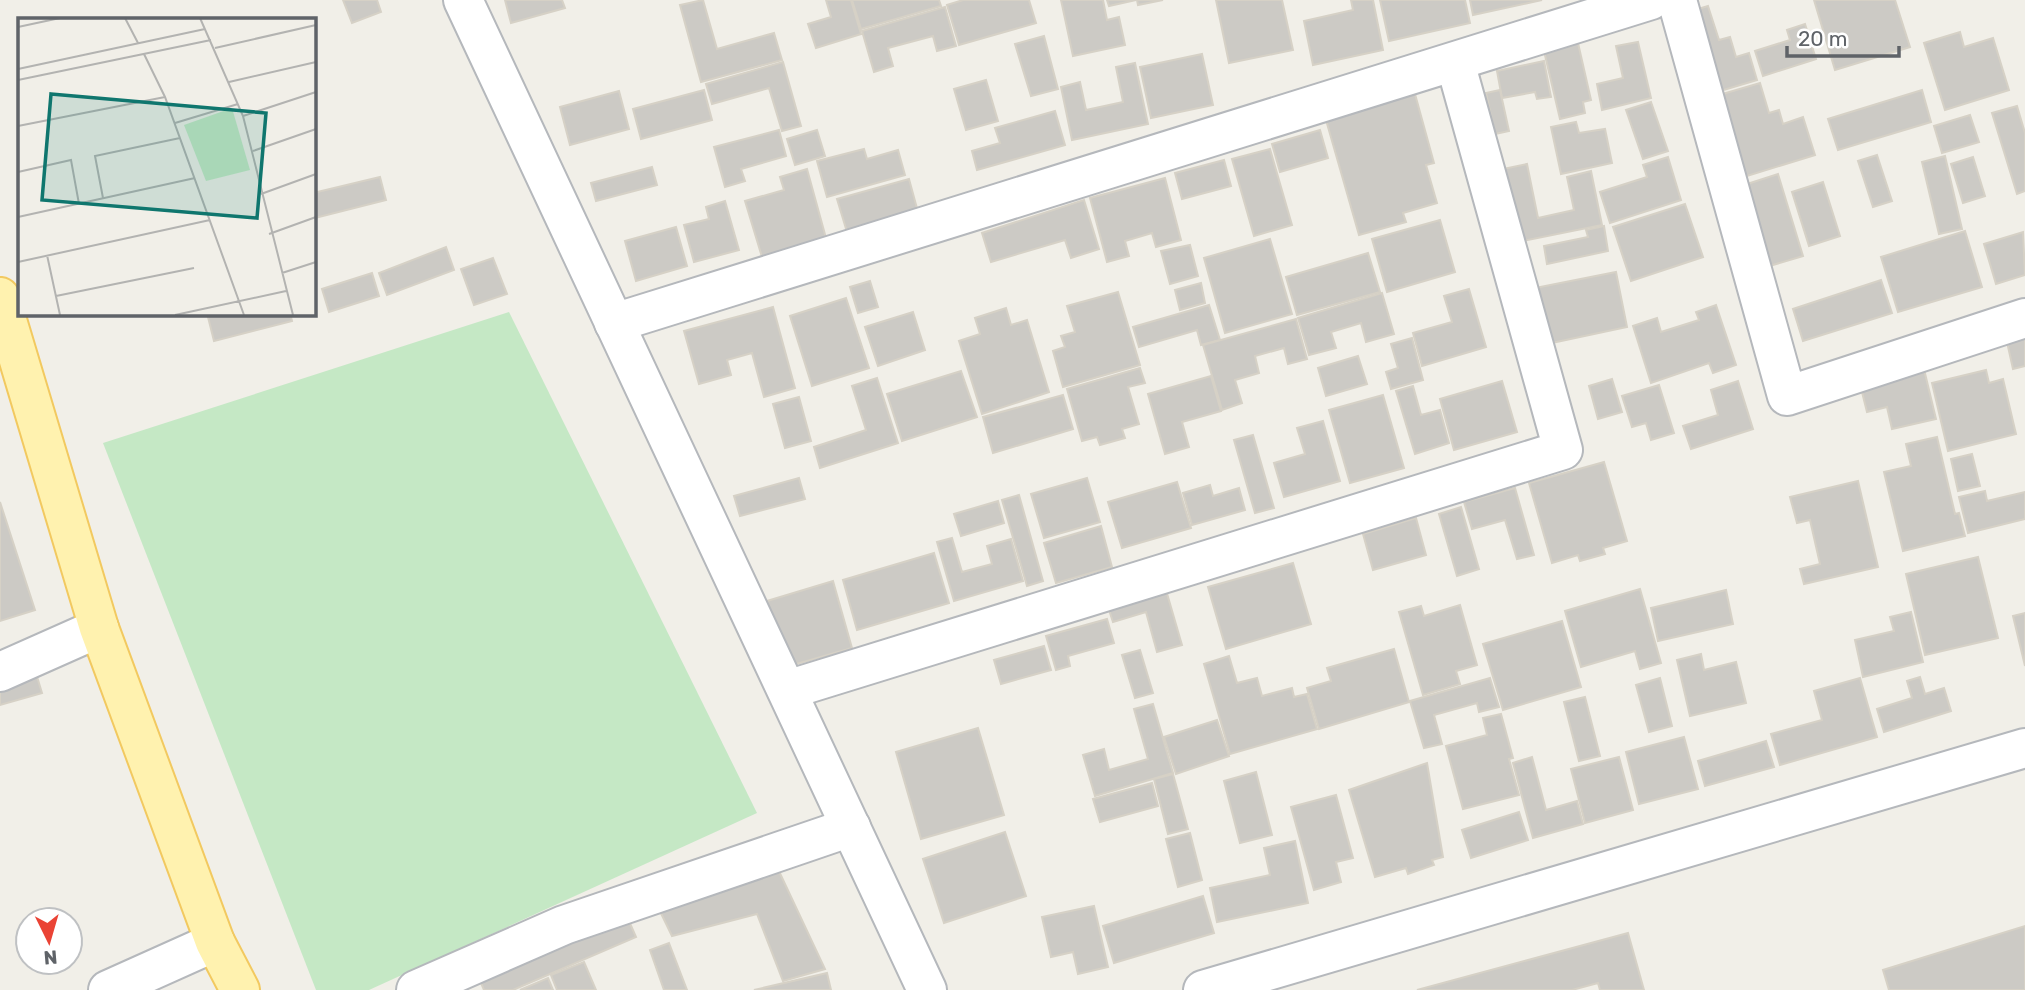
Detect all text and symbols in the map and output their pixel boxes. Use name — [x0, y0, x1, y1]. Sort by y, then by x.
scale bar — [1787, 14, 1899, 58]
inset map — [18, 18, 315, 315]
text: 20 m — [1798, 26, 1847, 51]
north arrow — [14, 906, 84, 976]
text: N — [43, 945, 58, 969]

